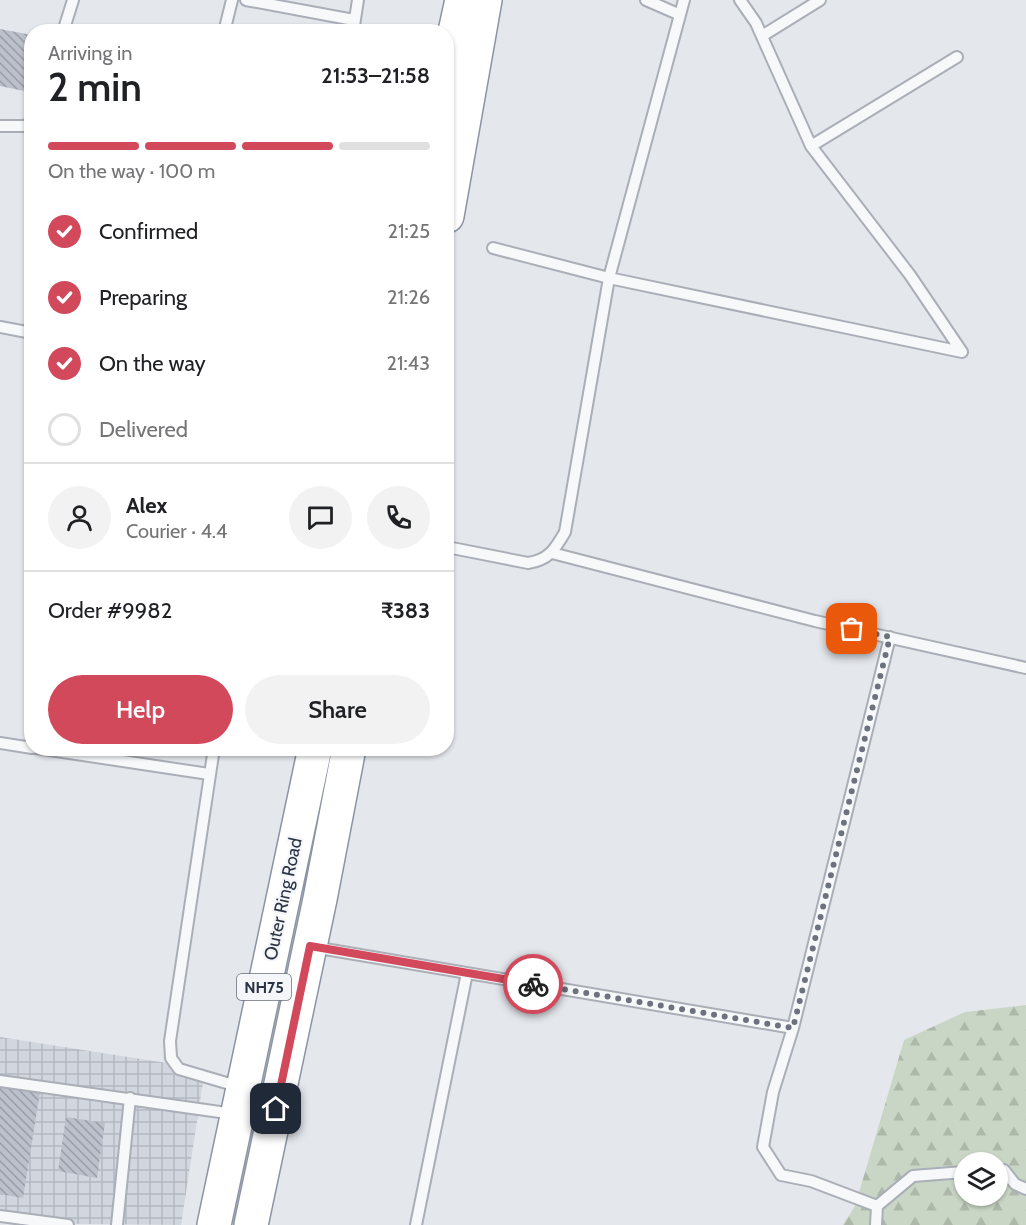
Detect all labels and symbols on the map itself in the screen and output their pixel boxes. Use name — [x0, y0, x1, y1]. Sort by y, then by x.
pin — [826, 603, 877, 654]
street label: Outer Ring Road — [259, 836, 307, 962]
courier — [503, 954, 563, 1014]
road number: NH75 — [237, 974, 291, 1000]
pin — [250, 1083, 301, 1134]

